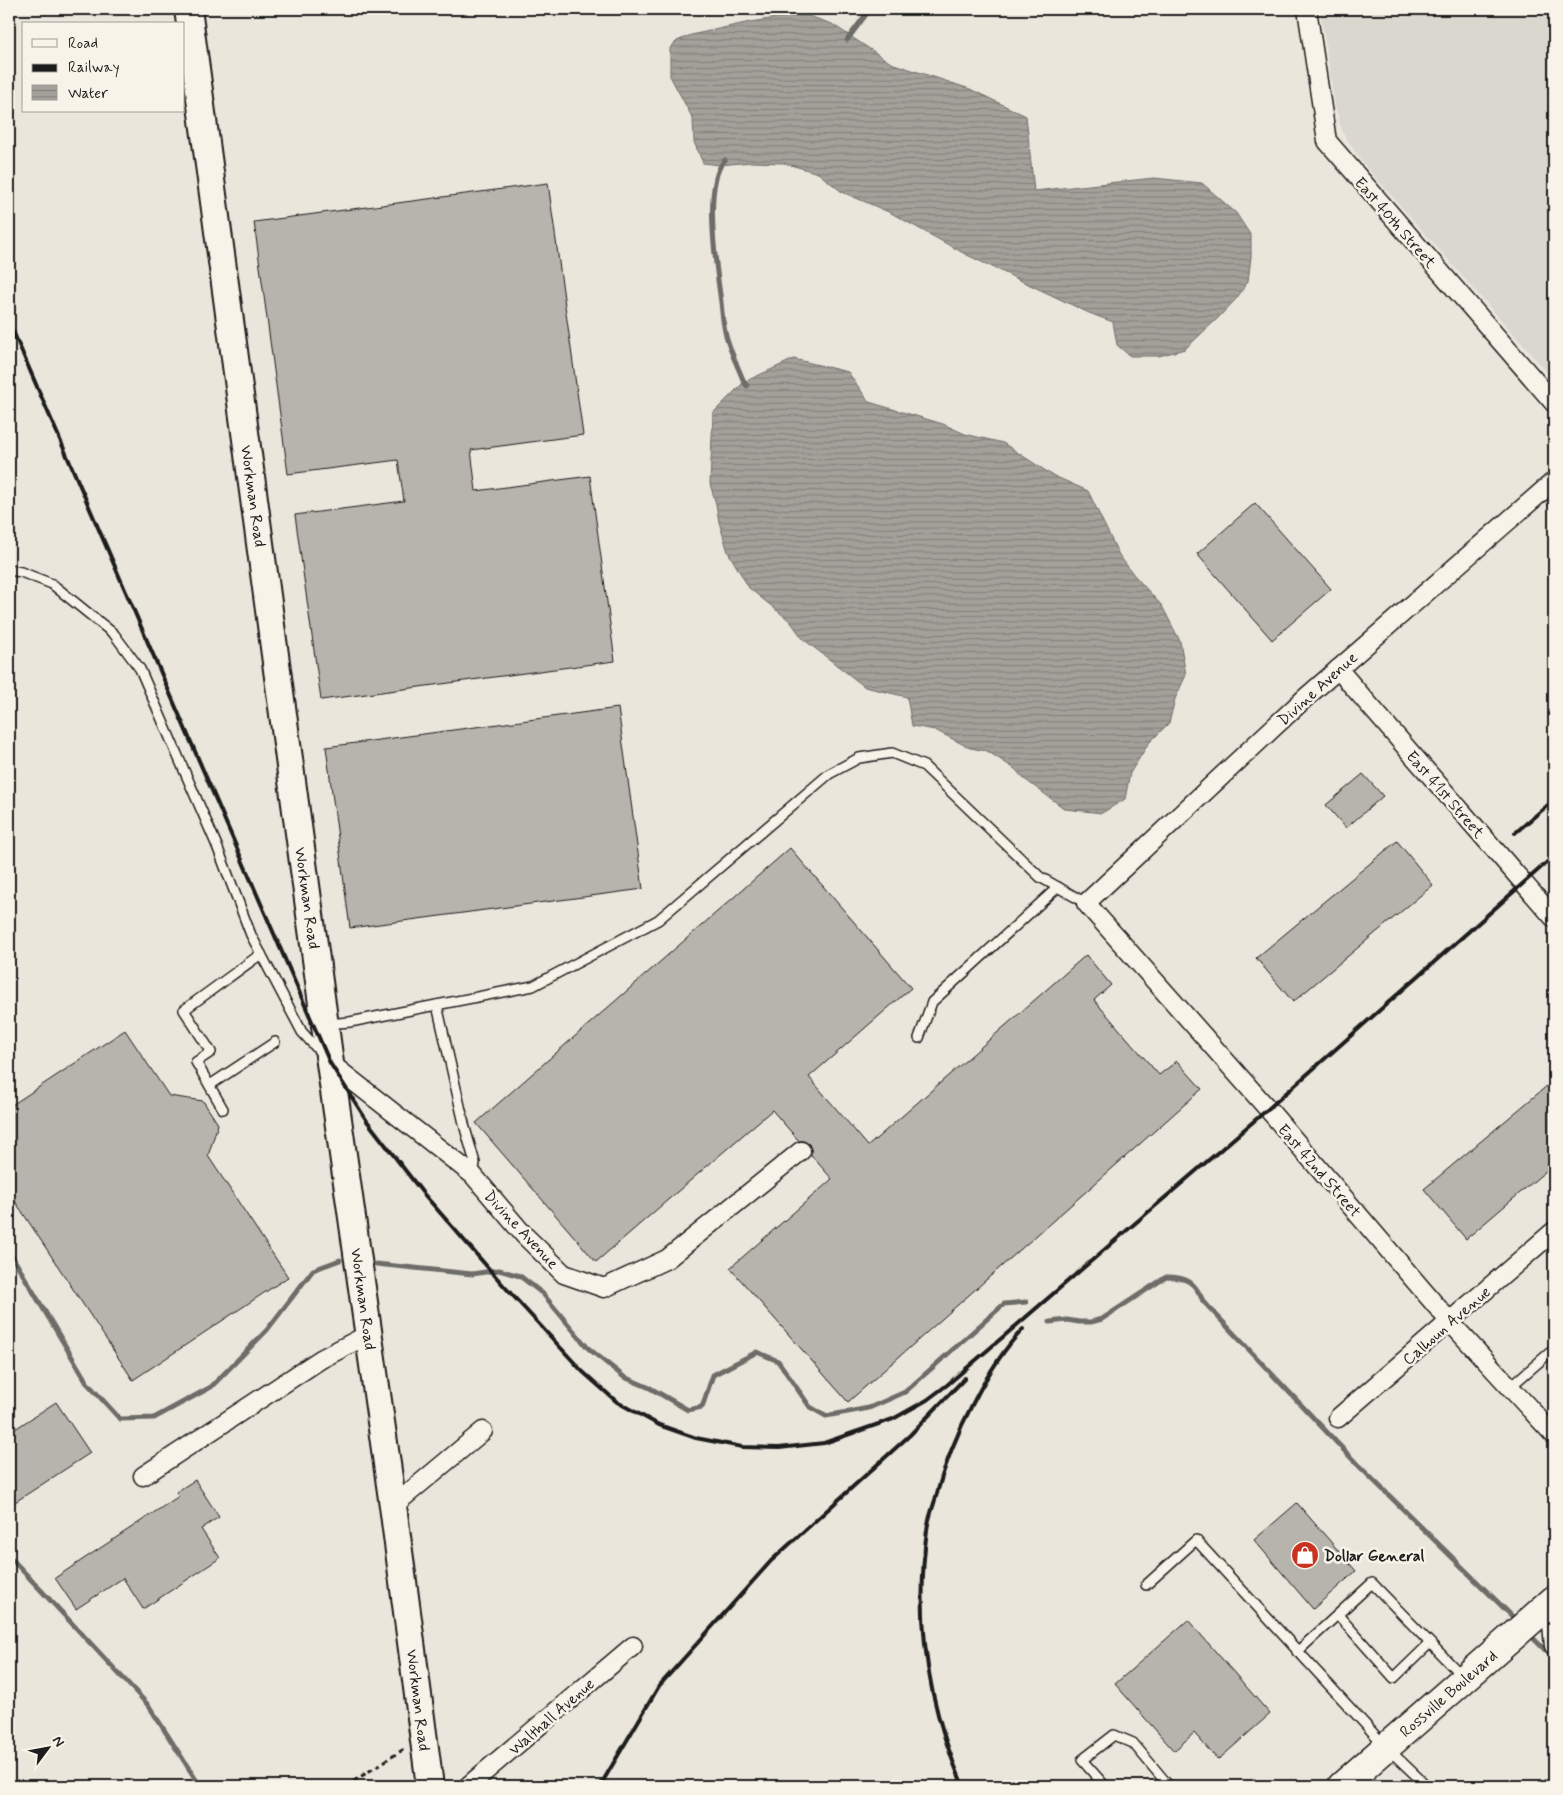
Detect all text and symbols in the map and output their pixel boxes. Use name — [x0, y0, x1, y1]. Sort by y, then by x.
legend — [22, 22, 185, 112]
text: Road — [68, 34, 98, 54]
text: Railway — [68, 58, 120, 78]
text: Water — [68, 84, 108, 104]
street label: East 40th Street — [1349, 173, 1441, 274]
street label: Workman Road — [235, 444, 270, 548]
street label: Divine Avenue — [1274, 648, 1363, 731]
street label: East 41st Street — [1401, 747, 1489, 844]
street label: Workman Road — [289, 846, 324, 950]
street label: East 42nd Street — [1272, 1120, 1366, 1222]
street label: Divine Avenue — [479, 1186, 563, 1274]
street label: Workman Road — [345, 1247, 380, 1351]
street label: Calhoun Avenue — [1399, 1282, 1495, 1370]
shop icon: Dollar General — [1290, 1540, 1320, 1570]
place label: Dollar General — [1324, 1546, 1424, 1567]
street label: Rossville Boulevard — [1396, 1646, 1502, 1742]
street label: Workman Road — [401, 1648, 434, 1752]
street label: Walthall Avenue — [505, 1674, 599, 1760]
north arrow — [22, 1722, 72, 1772]
text: N — [48, 1733, 68, 1750]

